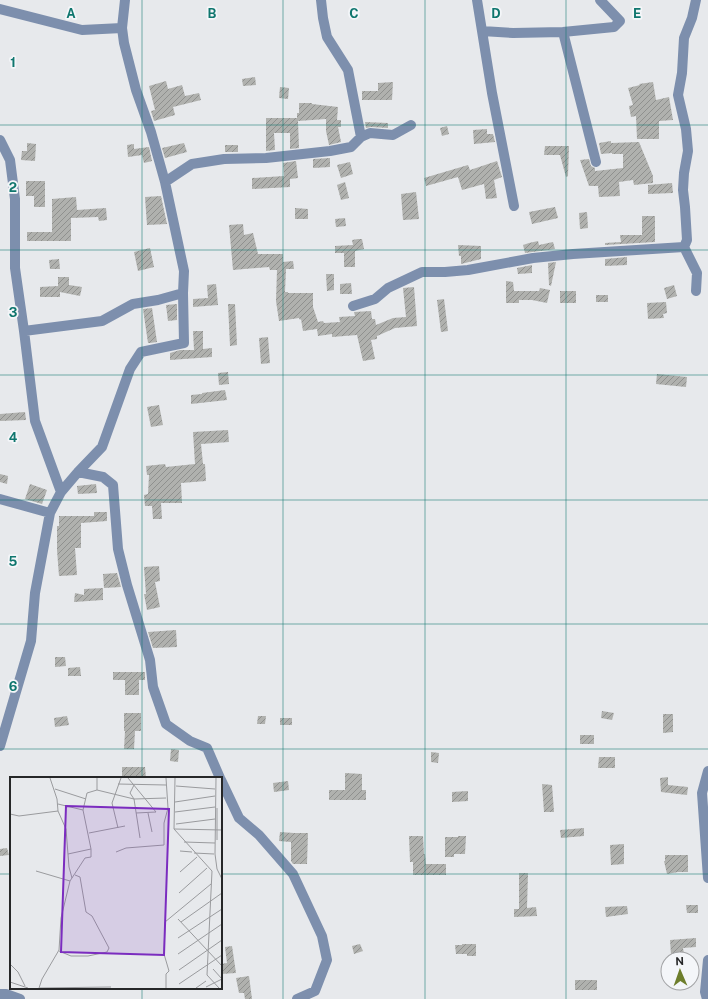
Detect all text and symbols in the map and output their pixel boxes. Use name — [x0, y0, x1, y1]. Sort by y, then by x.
text: A — [66, 6, 76, 21]
text: B — [208, 6, 217, 21]
text: C — [349, 6, 359, 21]
text: D — [491, 6, 501, 21]
text: E — [633, 6, 641, 21]
text: 1 — [10, 55, 16, 70]
text: 2 — [9, 180, 17, 195]
text: 3 — [9, 305, 18, 320]
text: 4 — [9, 430, 18, 445]
text: 5 — [9, 554, 18, 569]
text: 6 — [9, 679, 18, 694]
inset map — [10, 777, 222, 989]
north arrow — [660, 951, 700, 991]
text: N — [675, 955, 684, 967]

